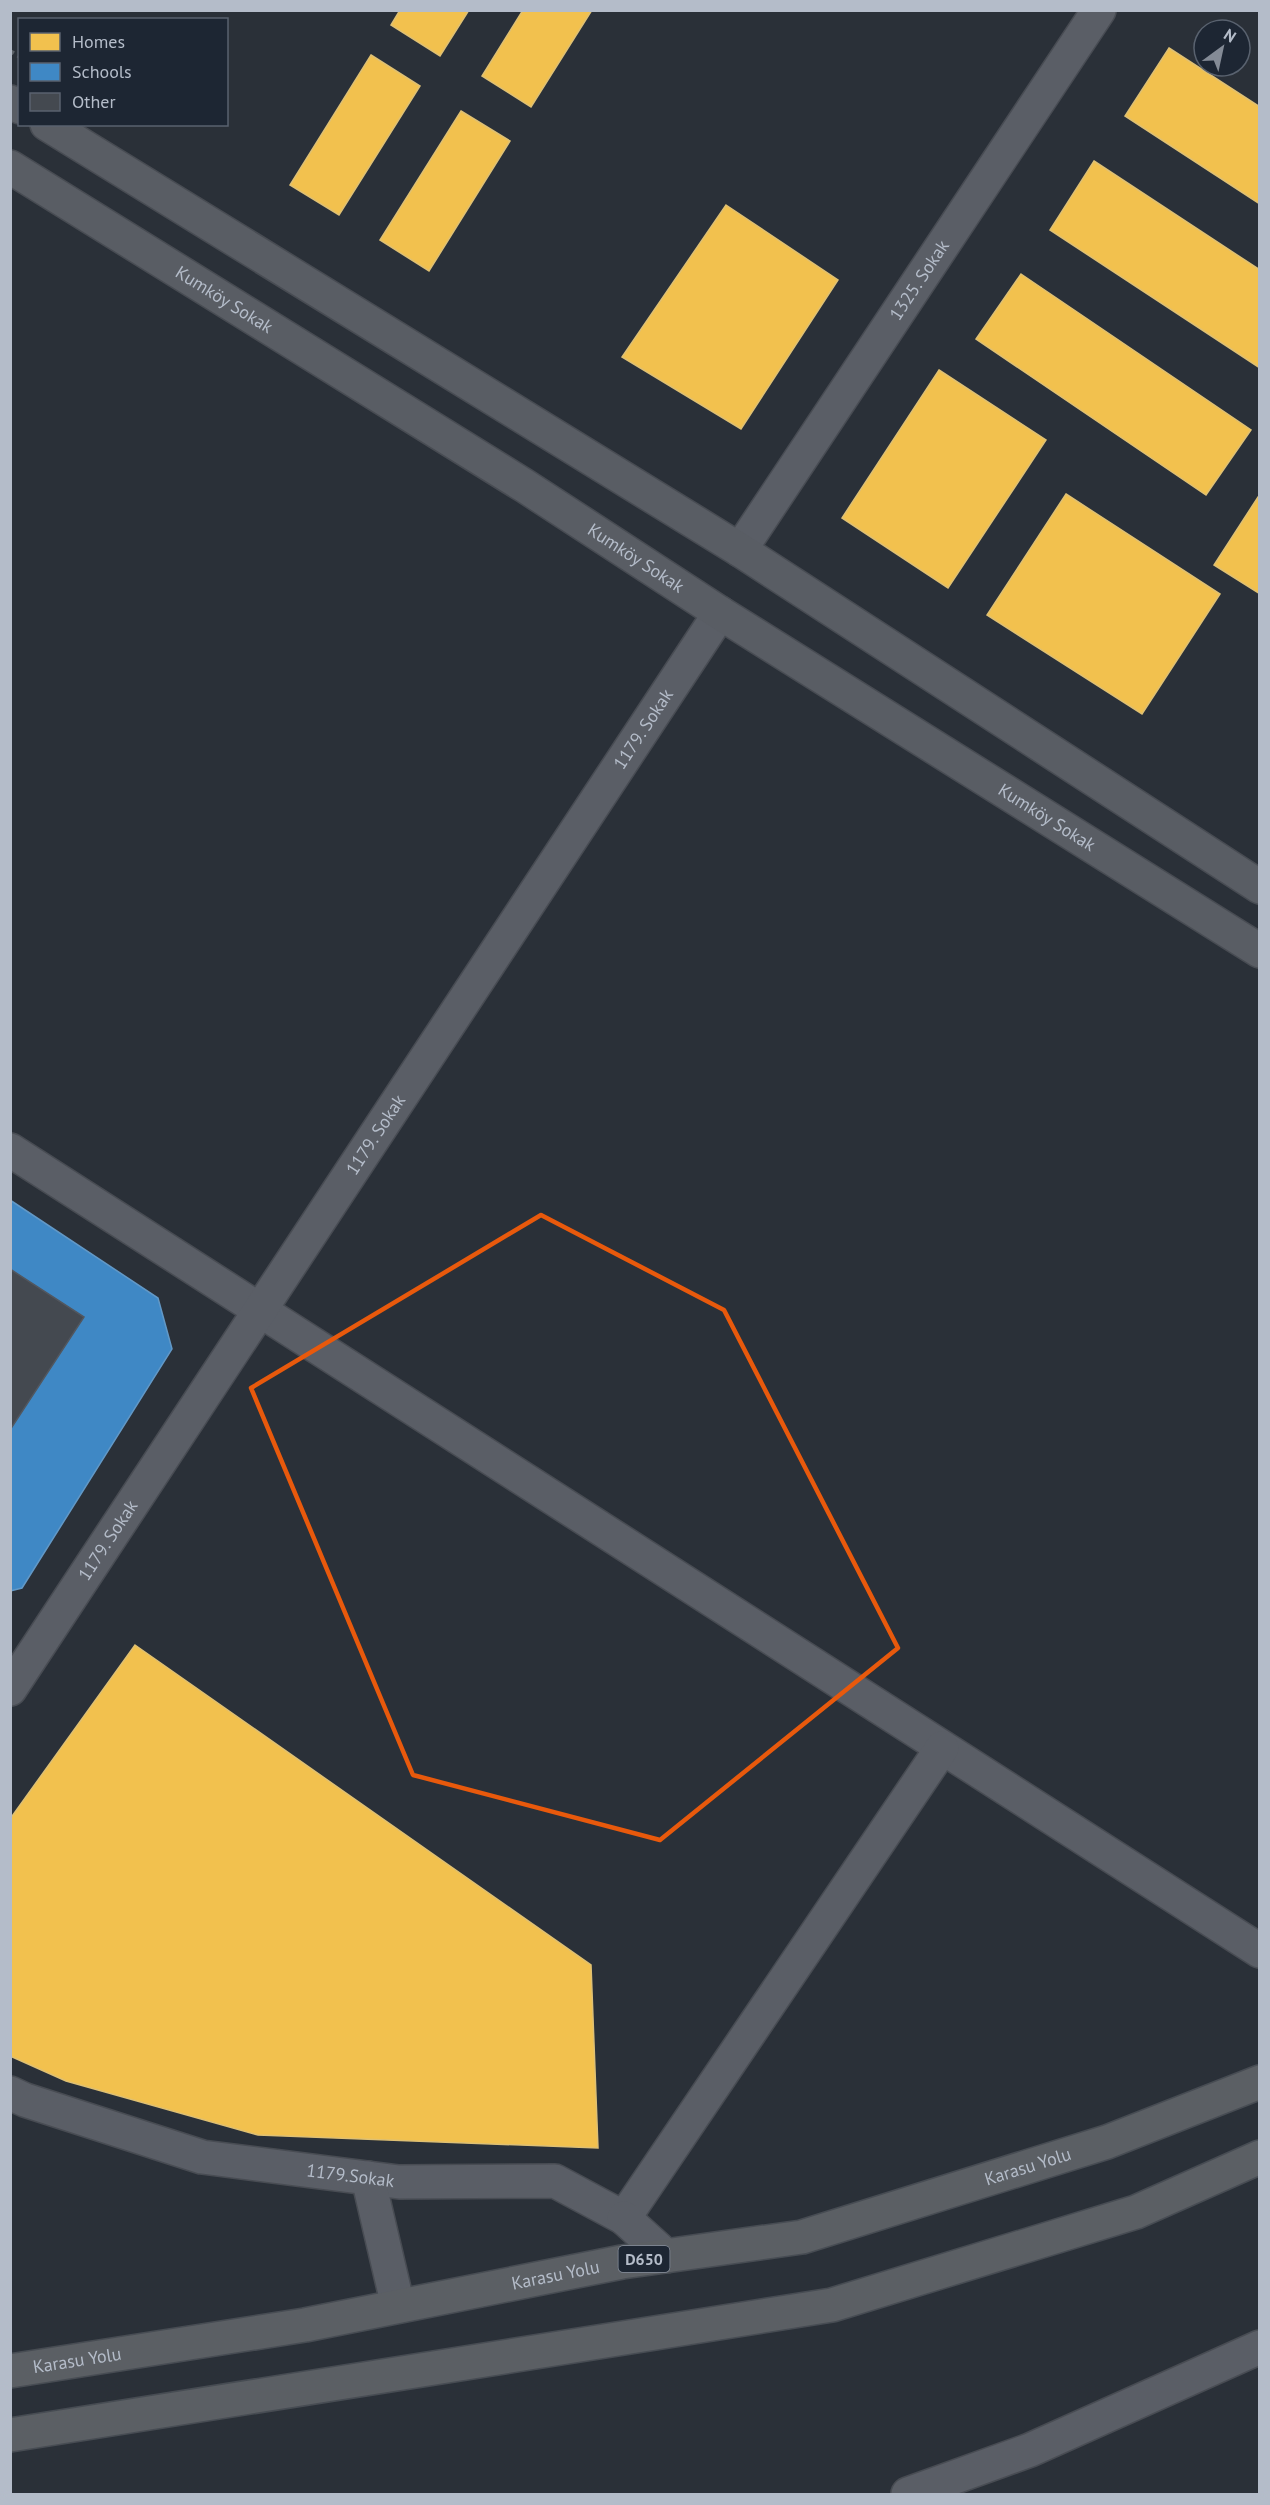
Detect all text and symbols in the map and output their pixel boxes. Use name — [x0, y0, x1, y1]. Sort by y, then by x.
legend — [18, 18, 228, 126]
north arrow — [1192, 18, 1252, 78]
text: N — [1220, 24, 1240, 47]
text: Homes — [72, 30, 125, 53]
text: Schools — [72, 60, 132, 83]
text: Other — [72, 90, 116, 113]
street label: 1325. Sokak — [884, 235, 954, 325]
street label: Kumköy Sokak — [171, 260, 278, 338]
street label: Kumköy Sokak — [583, 518, 689, 598]
street label: 1179. Sokak — [608, 684, 678, 774]
street label: Kumköy Sokak — [994, 778, 1100, 856]
street label: 1179. Sokak — [340, 1089, 410, 1179]
street label: 1179. Sokak — [73, 1495, 143, 1585]
street label: Karasu Yolu — [982, 2142, 1074, 2190]
street label: 1179.Sokak — [305, 2158, 396, 2192]
road number: D650 — [618, 2246, 670, 2272]
street label: Karasu Yolu — [509, 2255, 601, 2295]
street label: Karasu Yolu — [31, 2342, 123, 2378]

